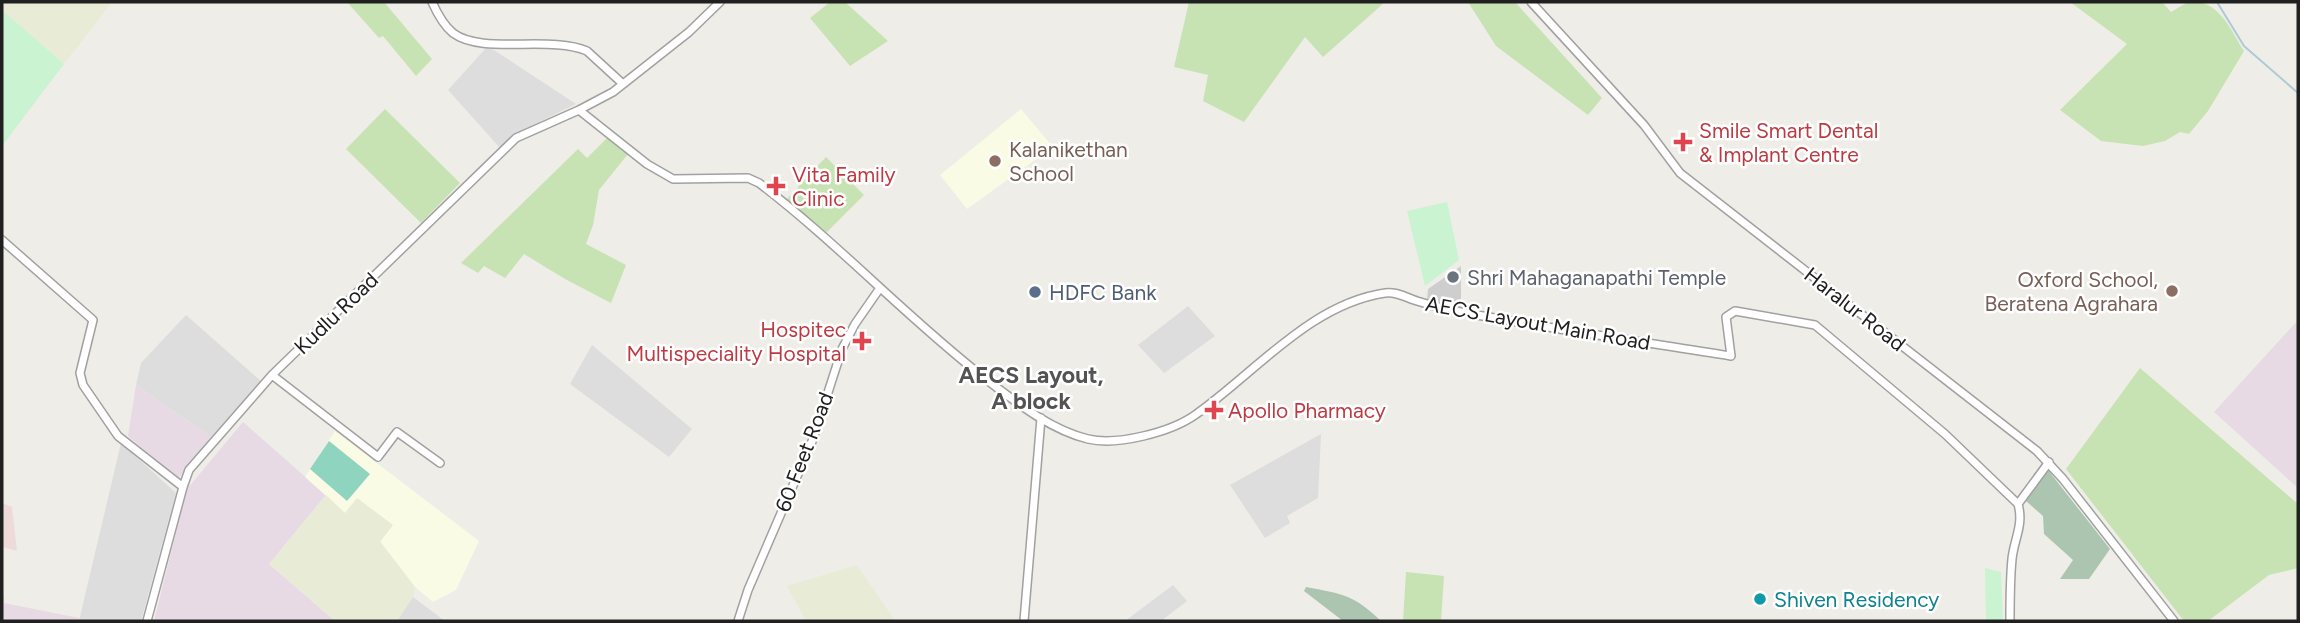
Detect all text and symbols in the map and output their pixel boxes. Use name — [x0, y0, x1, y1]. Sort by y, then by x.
place label: Smile Smart Dental & Implant Centre — [1699, 118, 1878, 167]
marker: Smile Smart Dental & Implant Centre — [1673, 132, 1693, 152]
place label: Kalanikethan School — [1009, 137, 1128, 186]
marker: Kalanikethan School — [987, 153, 1003, 169]
place label: Vita Family Clinic — [792, 162, 896, 211]
marker: Vita Family Clinic — [766, 176, 786, 196]
street label: Haralur Road — [1800, 262, 1910, 356]
place label: Shri Mahaganapathi Temple — [1467, 265, 1726, 290]
street label: Kudlu Road — [289, 267, 383, 359]
place label: Oxford School, Beratena Agrahara — [1984, 267, 2158, 316]
marker: Shri Mahaganapathi Temple — [1445, 269, 1461, 285]
place label: HDFC Bank — [1049, 280, 1157, 305]
marker: Oxford School, Beratena Agrahara — [2164, 283, 2180, 299]
marker: HDFC Bank — [1027, 284, 1043, 300]
street label: AECS Layout Main Road — [1424, 291, 1652, 355]
place label: Hospitec Multispeciality Hospital — [627, 317, 846, 366]
marker: Hospitec Multispeciality Hospital — [852, 331, 872, 351]
district label: AECS Layout, A block — [959, 361, 1103, 415]
street label: 60 Feet Road — [770, 389, 838, 515]
place label: Apollo Pharmacy — [1228, 398, 1386, 423]
marker: Apollo Pharmacy — [1206, 402, 1222, 418]
place label: Shiven Residency — [1774, 587, 1939, 612]
marker: Shiven Residency — [1752, 591, 1768, 607]

